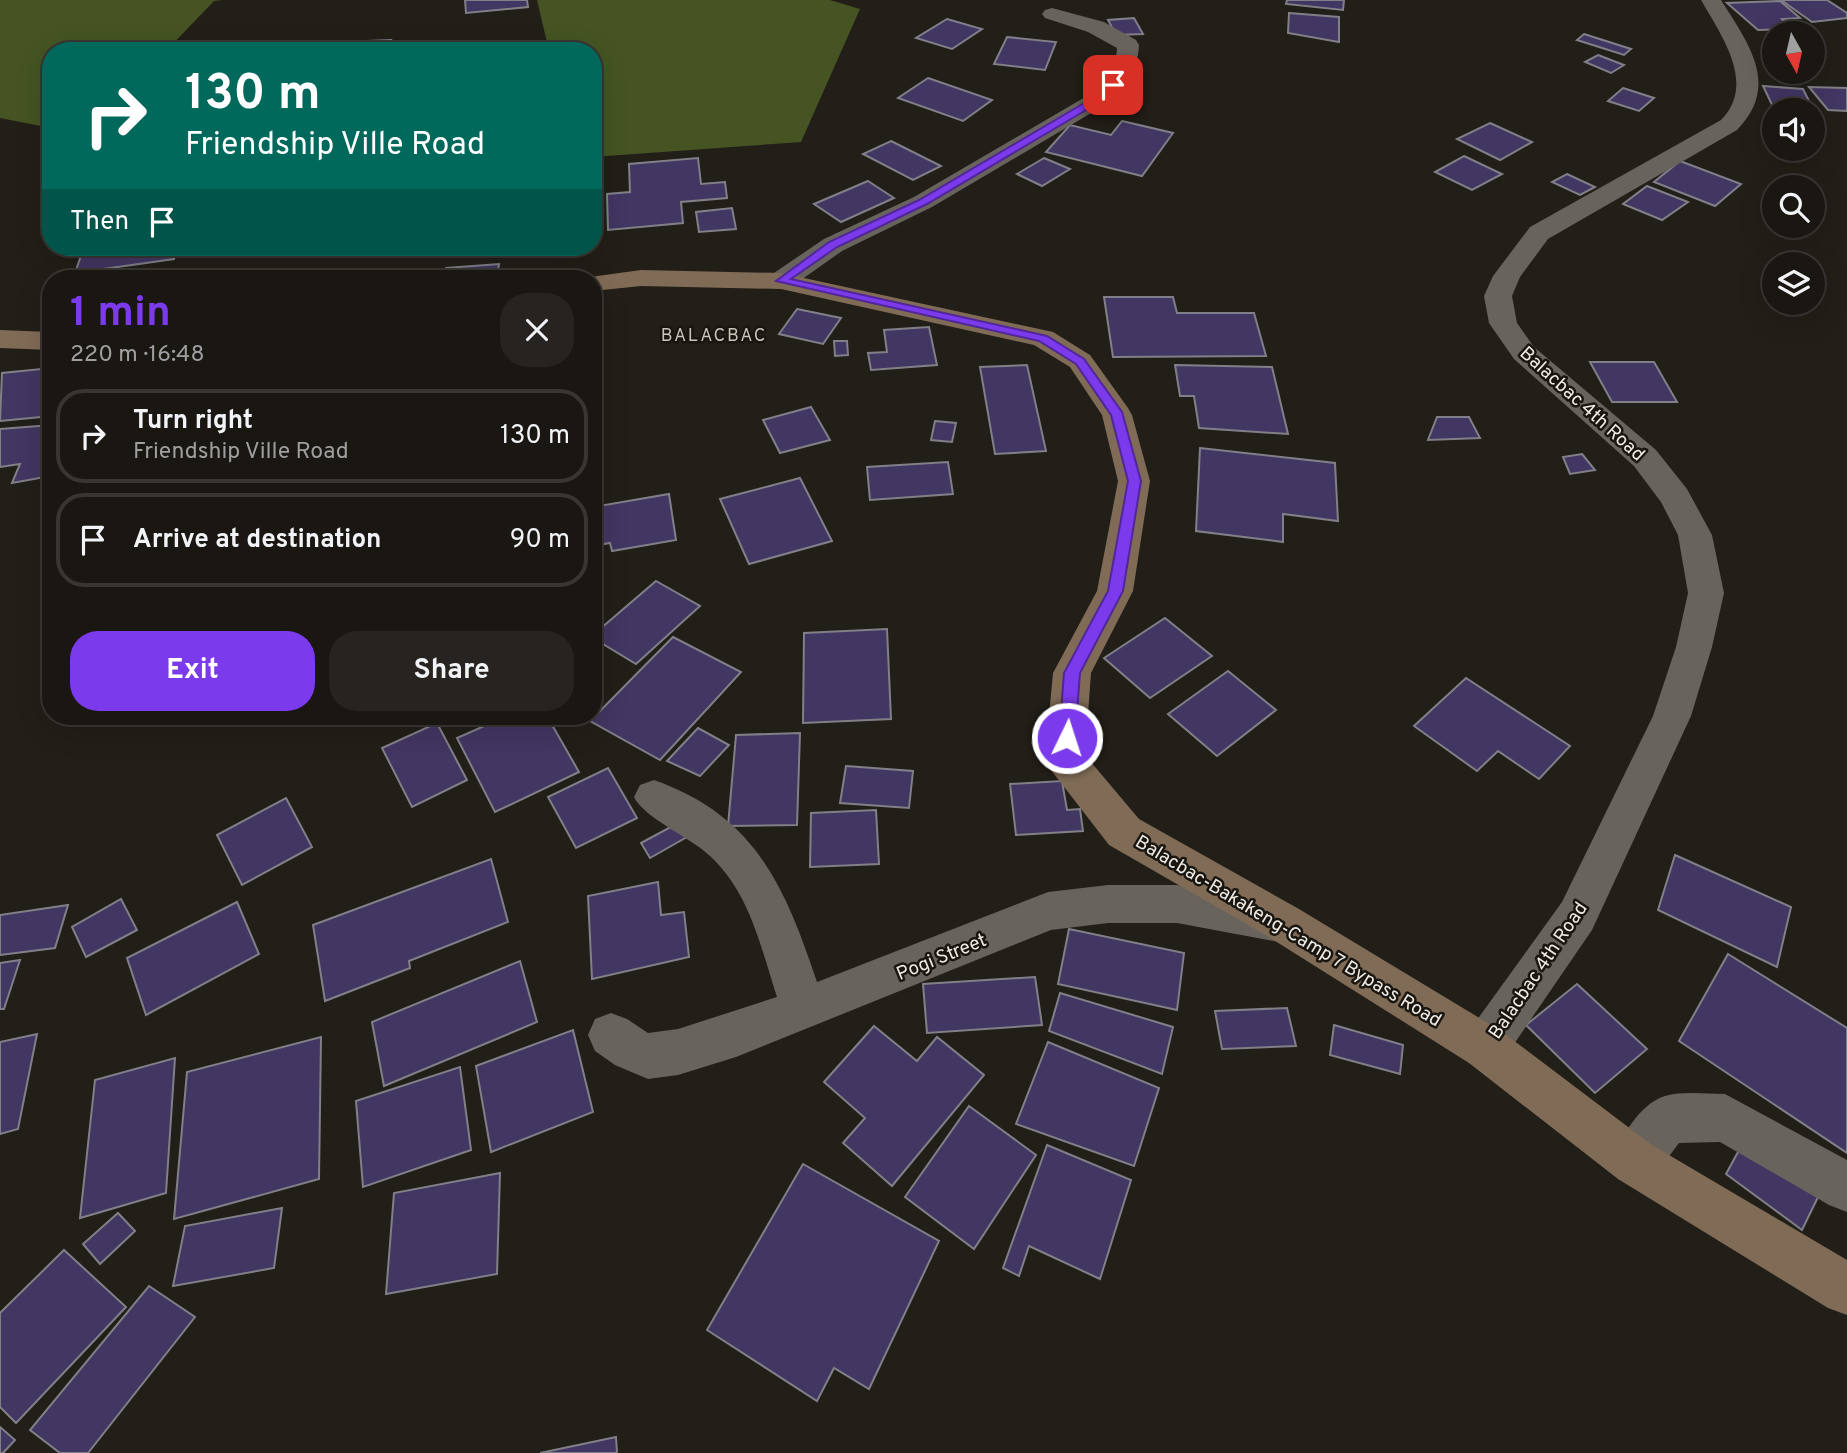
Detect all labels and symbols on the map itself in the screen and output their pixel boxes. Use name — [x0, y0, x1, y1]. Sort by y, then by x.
north arrow — [1762, 21, 1825, 84]
pin — [1083, 55, 1143, 115]
district label: BALACBAC — [661, 325, 767, 348]
street label: Balacbac 4th Road — [1514, 342, 1649, 467]
position arrow — [1030, 701, 1104, 775]
street label: Balacbac-Bakakeng-Camp 7 Bypass Road — [1130, 830, 1446, 1033]
street label: Balacbac 4th Road — [1484, 898, 1593, 1044]
street label: Pogi Street — [893, 929, 990, 987]

